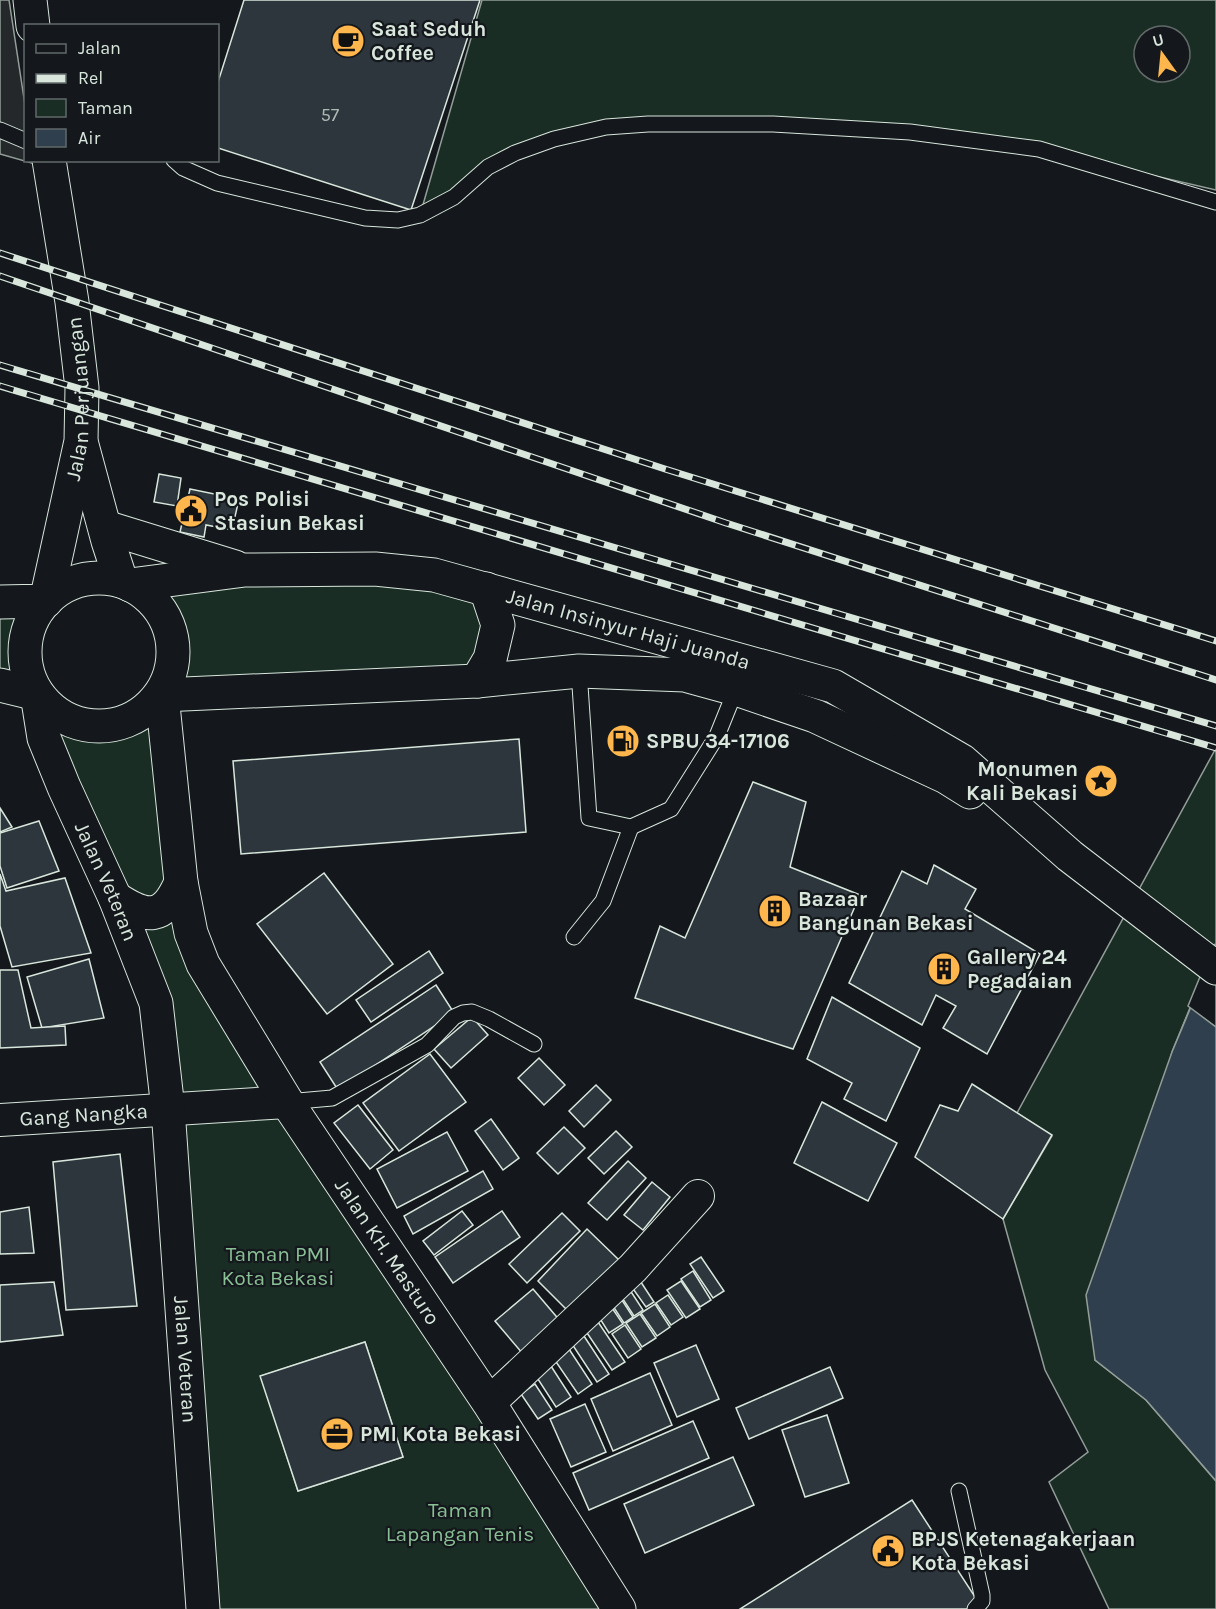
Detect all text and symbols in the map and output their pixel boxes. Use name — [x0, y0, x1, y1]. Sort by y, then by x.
place label: Saat Seduh Coffee — [371, 17, 486, 65]
cafe icon: Saat Seduh Coffee — [330, 23, 366, 59]
legend — [24, 24, 219, 162]
north arrow — [1132, 24, 1192, 84]
text: U — [1150, 29, 1166, 51]
text: Jalan — [78, 37, 121, 59]
text: Rel — [78, 67, 103, 89]
text: Taman — [78, 97, 133, 119]
house number: 57 — [321, 104, 340, 126]
text: Air — [78, 127, 101, 149]
street label: Jalan Perjuangan — [61, 315, 94, 483]
place label: Pos Polisi Stasiun Bekasi — [214, 487, 365, 535]
public building icon: Pos Polisi Stasiun Bekasi — [173, 493, 209, 529]
street label: Jalan Insinyur Haji Juanda — [504, 584, 753, 674]
fuel station icon: SPBU 34-17106 — [605, 723, 641, 759]
place label: SPBU 34-17106 — [646, 729, 790, 753]
place label: Monumen Kali Bekasi — [966, 757, 1078, 805]
place icon: Monumen Kali Bekasi — [1083, 763, 1119, 799]
street label: Jalan Veteran — [70, 818, 143, 944]
place label: Bazaar Bangunan Bekasi — [798, 887, 974, 935]
building icon: Bazaar Bangunan Bekasi — [757, 893, 793, 929]
place label: Gallery 24 Pegadaian — [967, 945, 1072, 993]
building icon: Gallery 24 Pegadaian — [926, 951, 962, 987]
street label: Gang Nangka — [19, 1099, 149, 1131]
street label: Jalan KH. Masturo — [330, 1174, 445, 1329]
park label: Taman PMI Kota Bekasi — [221, 1242, 335, 1290]
street label: Jalan Veteran — [169, 1295, 202, 1424]
office icon: PMI Kota Bekasi — [319, 1416, 355, 1452]
place label: PMI Kota Bekasi — [360, 1422, 521, 1446]
park label: Taman Lapangan Tenis — [386, 1498, 534, 1546]
place label: BPJS Ketenagakerjaan Kota Bekasi — [911, 1527, 1135, 1575]
public building icon: BPJS Ketenagakerjaan Kota Bekasi — [870, 1533, 906, 1569]

